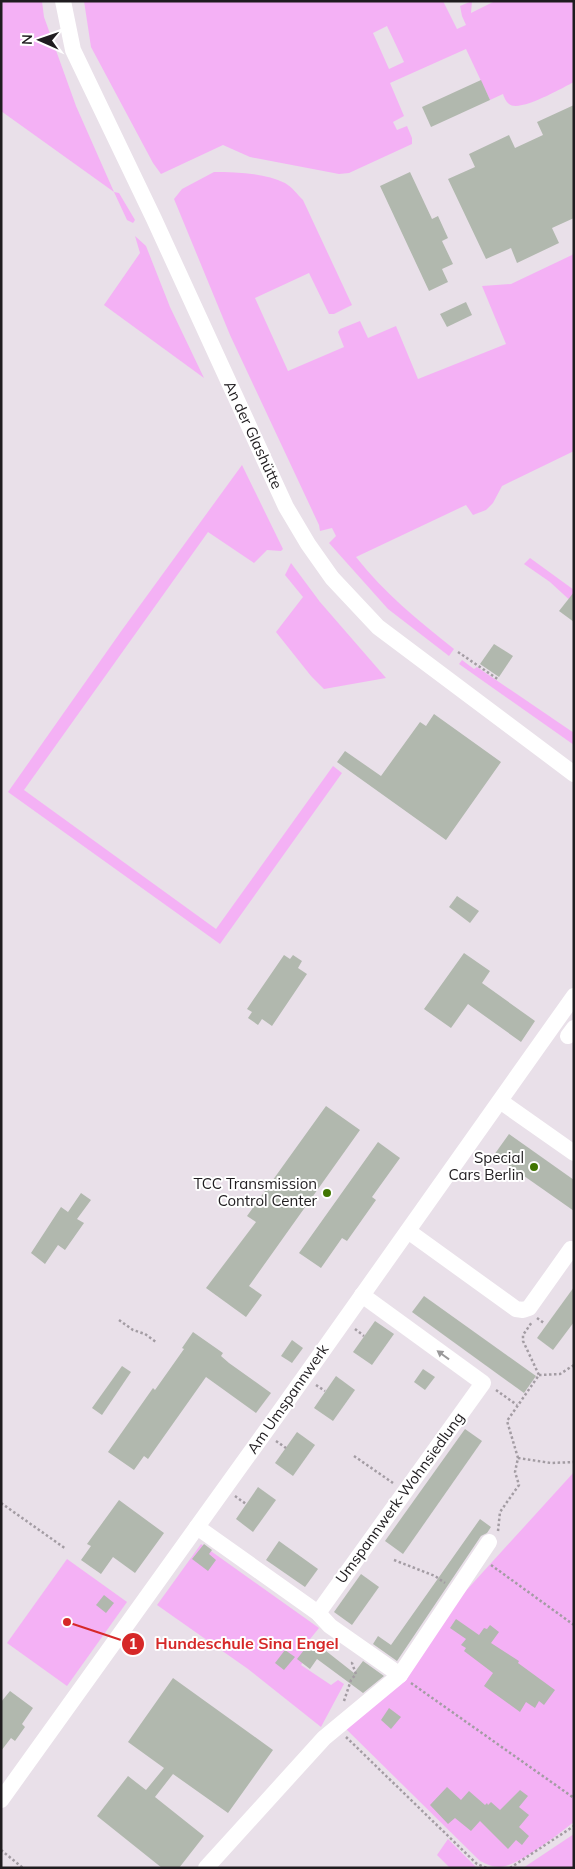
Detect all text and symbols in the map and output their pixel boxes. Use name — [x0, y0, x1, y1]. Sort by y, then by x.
north arrow — [15, 15, 65, 65]
text: N — [18, 34, 36, 45]
street label: An der Glashütte — [220, 378, 287, 492]
place label: Special Cars Berlin — [449, 1148, 524, 1184]
marker: Special Cars Berlin — [528, 1161, 540, 1173]
place label: TCC Transmission Control Center — [193, 1174, 318, 1210]
marker: TCC Transmission Control Center — [321, 1187, 333, 1199]
street label: Am Umspannwerk — [243, 1340, 333, 1457]
one-way arrow — [437, 1350, 450, 1360]
street label: Umspannwerk-Wohnsiedlung — [331, 1408, 468, 1587]
callout: Hundeschule Sina Engel — [121, 1628, 349, 1659]
text: Hundeschule Sina Engel — [155, 1633, 339, 1653]
text: 1 — [128, 1634, 138, 1653]

